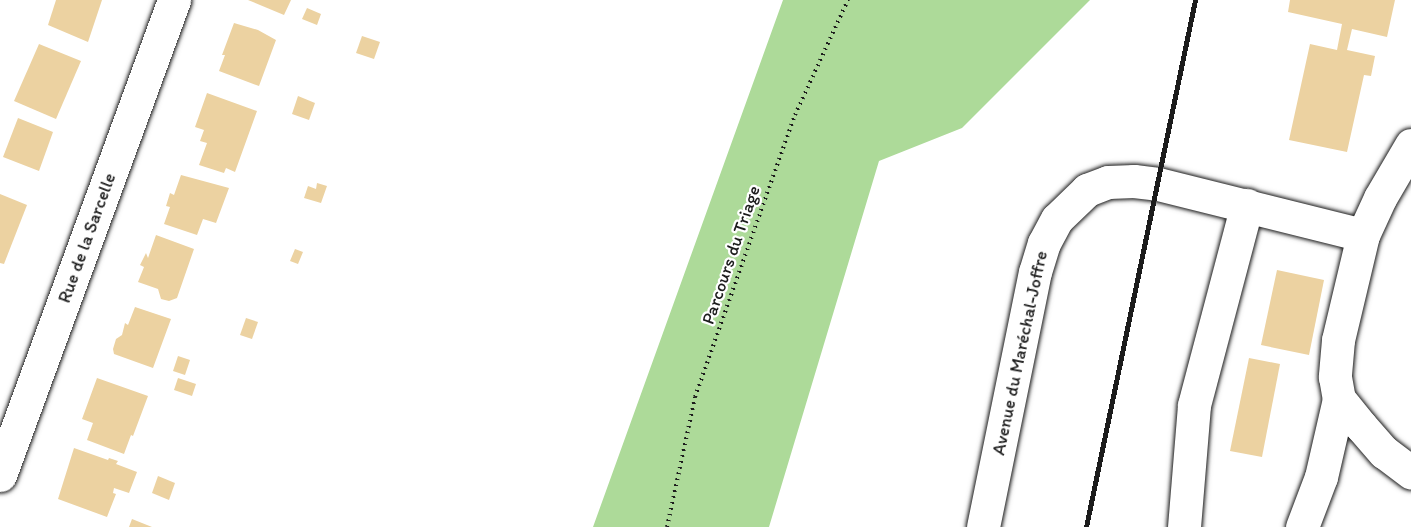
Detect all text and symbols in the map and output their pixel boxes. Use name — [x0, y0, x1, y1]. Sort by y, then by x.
street label: Rue de la Sarcelle — [53, 170, 121, 306]
street label: Parcours du Triage — [697, 183, 765, 327]
street label: Avenue du Maréchal-Joffre — [988, 249, 1052, 457]

